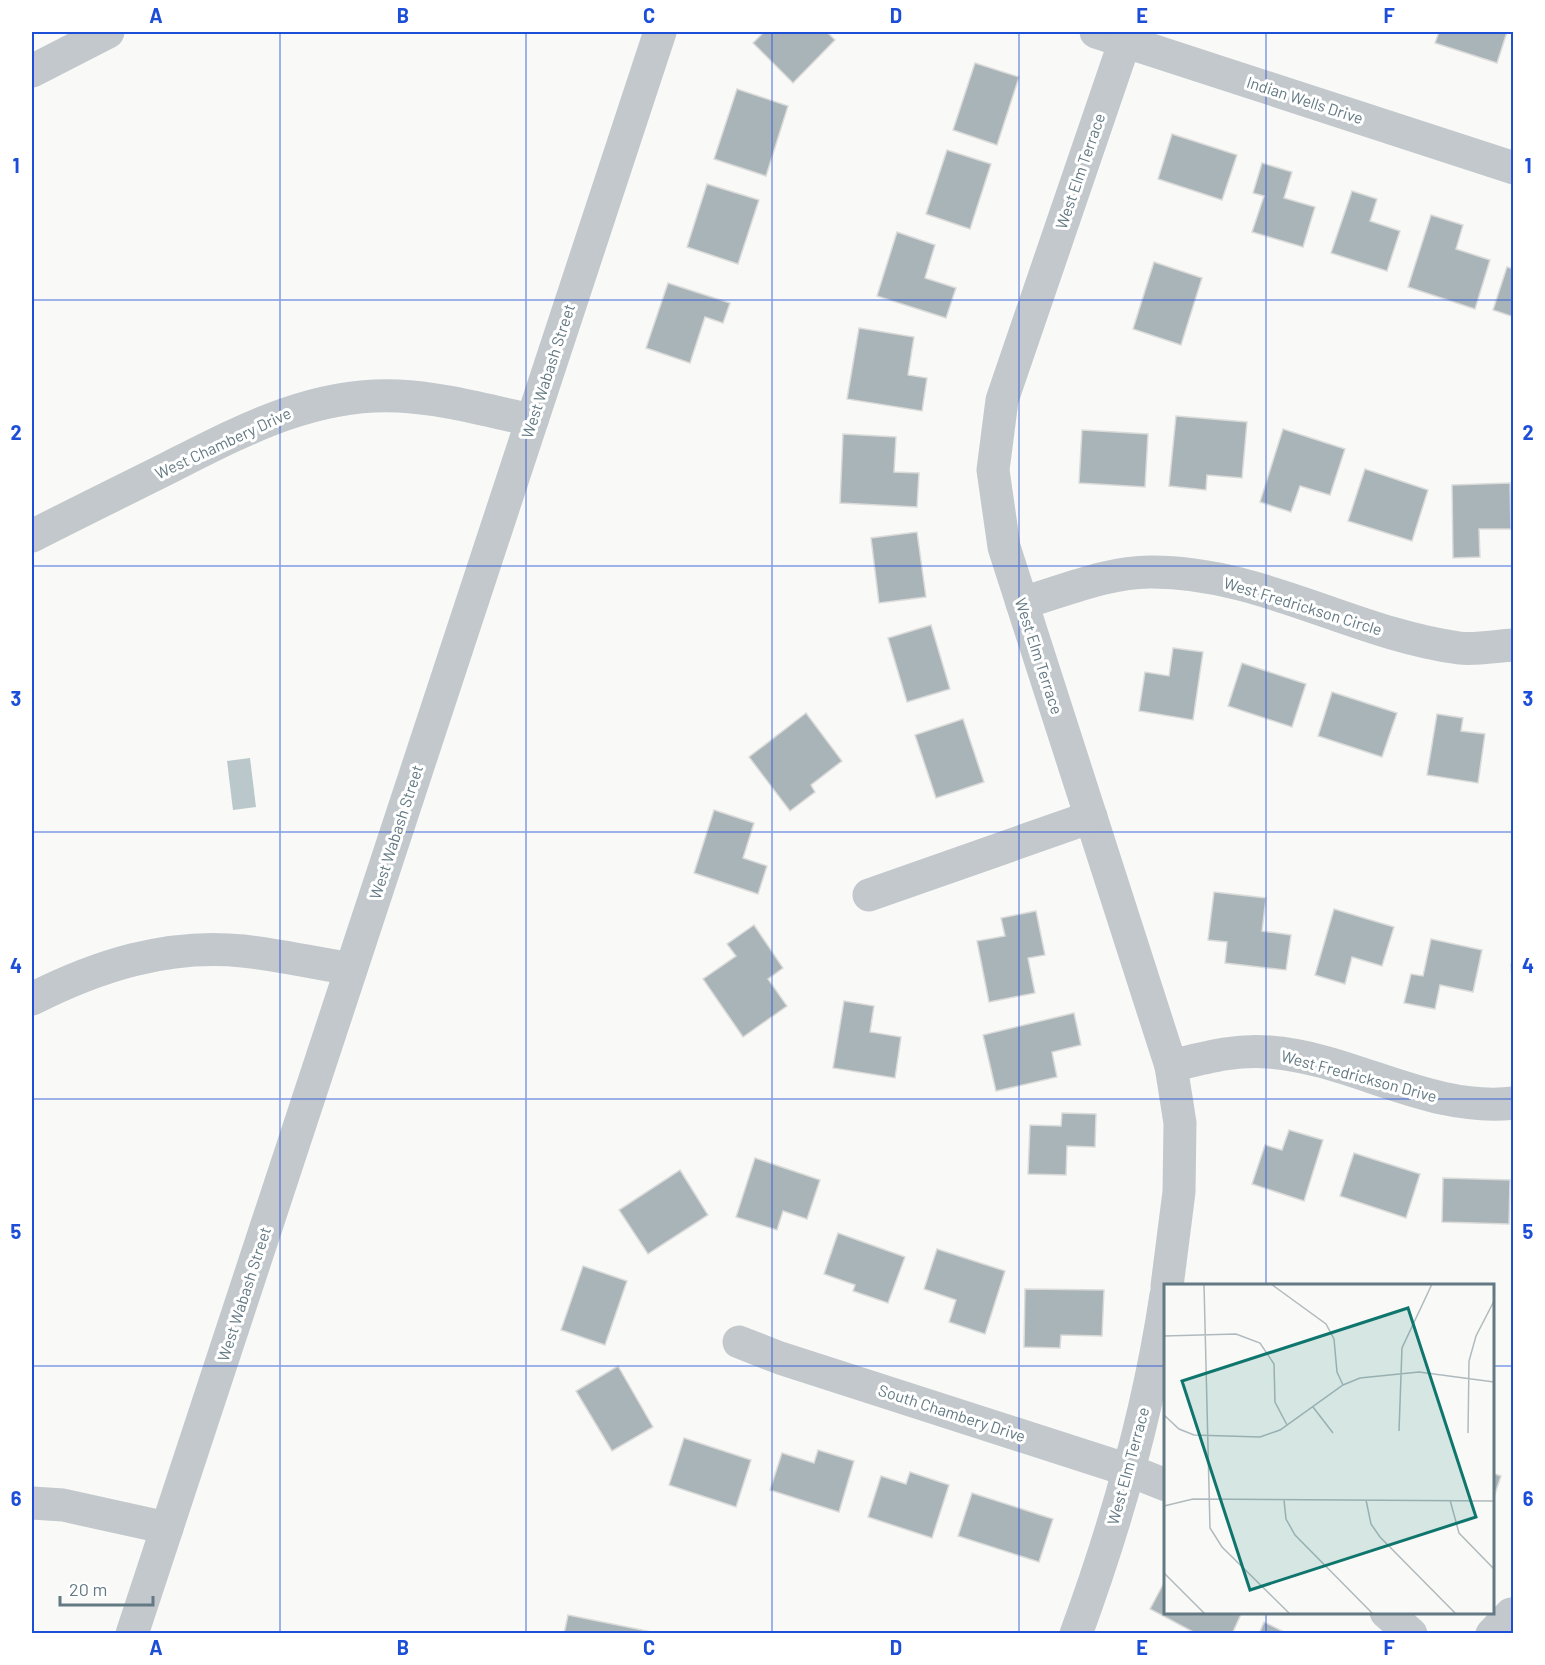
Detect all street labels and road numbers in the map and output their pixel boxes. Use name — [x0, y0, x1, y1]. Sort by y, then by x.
street label: Indian Wells Drive — [1245, 72, 1366, 127]
street label: West Elm Terrace — [1051, 110, 1108, 231]
street label: West Wabash Street — [517, 301, 578, 440]
street label: West Chambery Drive — [152, 403, 294, 482]
street label: West Fredrickson Circle — [1222, 572, 1385, 639]
street label: West Elm Terrace — [1012, 595, 1067, 716]
street label: West Wabash Street — [365, 762, 426, 901]
street label: West Fredrickson Drive — [1279, 1046, 1439, 1105]
street label: West Wabash Street — [213, 1224, 274, 1363]
street label: South Chambery Drive — [876, 1380, 1028, 1445]
street label: West Elm Terrace — [1103, 1405, 1152, 1527]

